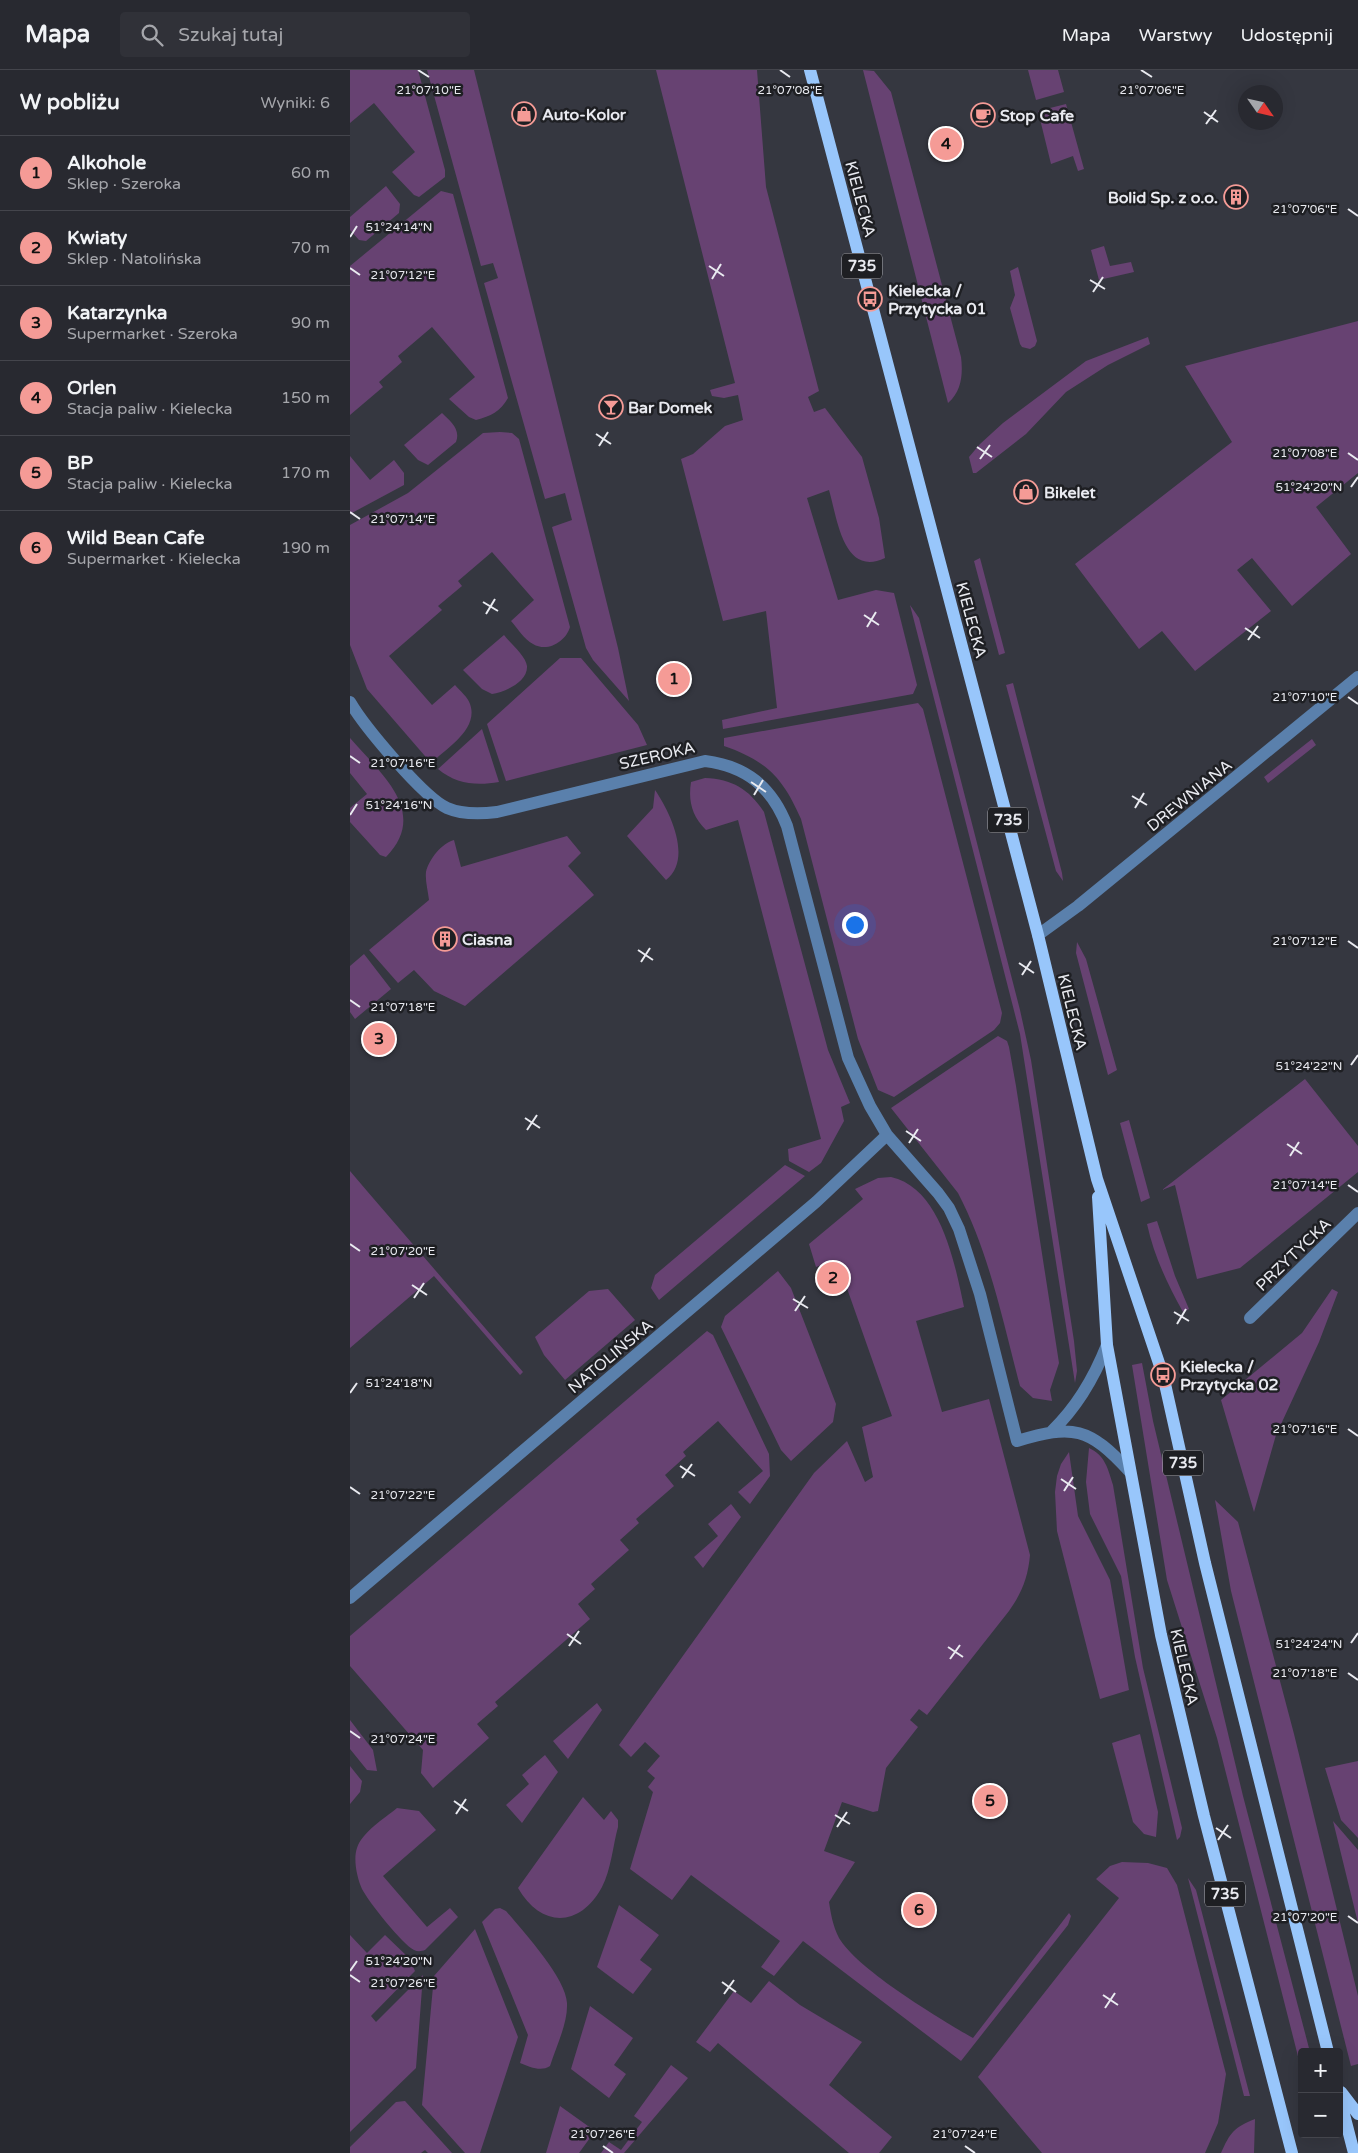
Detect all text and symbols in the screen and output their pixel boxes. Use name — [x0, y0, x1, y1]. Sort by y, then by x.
search box — [120, 12, 470, 57]
text: Mapa — [25, 20, 90, 49]
icon: search — [138, 21, 166, 49]
text: Szukaj tutaj — [178, 24, 283, 46]
text: Mapa — [1062, 24, 1111, 46]
text: Warstwy — [1139, 24, 1212, 46]
text: Udostępnij — [1240, 24, 1333, 46]
text: 21°07'10"E — [396, 83, 462, 97]
text: 21°07'08"E — [757, 83, 823, 97]
text: 21°07'06"E — [1119, 83, 1185, 97]
north arrow — [1238, 85, 1283, 130]
text: W pobliżu — [20, 90, 120, 115]
text: Wyniki: 6 — [261, 93, 330, 113]
shop icon: Auto-Kolor — [511, 101, 537, 127]
cafe icon: Stop Cafe — [970, 102, 996, 128]
place label: Auto-Kolor — [542, 105, 627, 125]
place label: Stop Cafe — [1000, 106, 1074, 126]
pin: 4 — [930, 125, 962, 163]
text: Alkohole — [67, 152, 146, 174]
street label: KIELECKA — [840, 159, 880, 240]
text: 1 — [31, 163, 41, 183]
text: 60 m — [291, 163, 330, 183]
text: Sklep · Szeroka — [67, 174, 181, 194]
building icon: Bolid Sp. z o.o. — [1223, 184, 1249, 210]
place label: Bolid Sp. z o.o. — [1108, 188, 1218, 208]
text: 21°07'06"E — [1272, 202, 1338, 216]
text: 51°24'14"N — [366, 220, 433, 234]
text: Kwiaty — [67, 227, 127, 249]
text: 2 — [31, 238, 41, 258]
text: 70 m — [291, 238, 330, 258]
text: Sklep · Natolińska — [67, 249, 201, 269]
road number: 735 — [842, 254, 882, 278]
text: 21°07'12"E — [370, 268, 436, 282]
place label: Kielecka / Przytycka 01 — [888, 281, 987, 319]
bus stop icon: Kielecka / Przytycka 01 — [857, 286, 883, 312]
text: Katarzynka — [67, 302, 167, 324]
text: 3 — [31, 313, 41, 333]
text: 90 m — [291, 313, 330, 333]
text: Supermarket · Szeroka — [67, 324, 238, 344]
text: Orlen — [67, 377, 117, 399]
text: 4 — [31, 388, 41, 408]
text: 150 m — [281, 388, 330, 408]
bar icon: Bar Domek — [598, 394, 624, 420]
place label: Bar Domek — [628, 398, 713, 418]
text: Stacja paliw · Kielecka — [67, 399, 232, 419]
text: 21°07'08"E — [1272, 446, 1338, 460]
text: BP — [67, 452, 93, 474]
text: 5 — [31, 463, 41, 483]
text: 170 m — [281, 463, 330, 483]
text: Stacja paliw · Kielecka — [67, 474, 232, 494]
shop icon: Bikelet — [1013, 479, 1039, 505]
text: 51°24'20"N — [1276, 480, 1343, 494]
place label: Bikelet — [1044, 483, 1097, 503]
text: 21°07'14"E — [370, 512, 436, 526]
text: Wild Bean Cafe — [67, 527, 205, 549]
text: 6 — [31, 538, 41, 558]
text: 190 m — [281, 538, 330, 558]
text: Supermarket · Kielecka — [67, 549, 241, 569]
street label: KIELECKA — [951, 580, 991, 661]
pin: 1 — [658, 660, 690, 698]
text: 21°07'10"E — [1272, 690, 1338, 704]
street label: SZEROKA — [617, 738, 697, 774]
street label: DREWNIANA — [1143, 755, 1236, 836]
text: 21°07'16"E — [370, 756, 436, 770]
text: 51°24'16"N — [366, 798, 433, 812]
road number: 735 — [988, 808, 1028, 832]
your location — [842, 912, 868, 938]
building icon: Ciasna — [432, 926, 458, 952]
place label: Ciasna — [462, 930, 513, 950]
text: 21°07'12"E — [1272, 934, 1338, 948]
street label: KIELECKA — [1053, 972, 1091, 1053]
text: 21°07'18"E — [370, 1000, 436, 1014]
pin: 3 — [363, 1020, 395, 1058]
text: 51°24'22"N — [1276, 1059, 1343, 1073]
text: 21°07'14"E — [1272, 1178, 1338, 1192]
street label: PRZYTYCKA — [1252, 1214, 1336, 1296]
text: 21°07'20"E — [370, 1244, 436, 1258]
pin: 2 — [817, 1259, 849, 1297]
street label: NATOLIŃSKA — [564, 1315, 657, 1398]
place label: Kielecka / Przytycka 02 — [1180, 1357, 1279, 1395]
bus stop icon: Kielecka / Przytycka 02 — [1150, 1362, 1176, 1388]
text: 51°24'18"N — [366, 1376, 433, 1390]
text: 21°07'16"E — [1272, 1422, 1338, 1436]
road number: 735 — [1163, 1450, 1203, 1476]
text: 21°07'22"E — [370, 1488, 436, 1502]
street label: KIELECKA — [1165, 1627, 1203, 1708]
text: 51°24'24"N — [1276, 1637, 1343, 1651]
text: 21°07'18"E — [1272, 1666, 1338, 1680]
text: 21°07'24"E — [370, 1732, 436, 1746]
pin: 5 — [974, 1782, 1006, 1820]
road number: 735 — [1205, 1882, 1245, 1906]
pin: 6 — [903, 1891, 935, 1929]
text: 21°07'20"E — [1272, 1910, 1338, 1924]
text: 51°24'20"N — [366, 1954, 433, 1968]
text: 21°07'26"E — [370, 1976, 436, 1990]
map controls — [1298, 2048, 1343, 2138]
button: + — [1298, 2048, 1343, 2093]
button: − — [1298, 2093, 1343, 2138]
text: 21°07'26"E — [570, 2127, 636, 2141]
text: 21°07'24"E — [932, 2127, 998, 2141]

